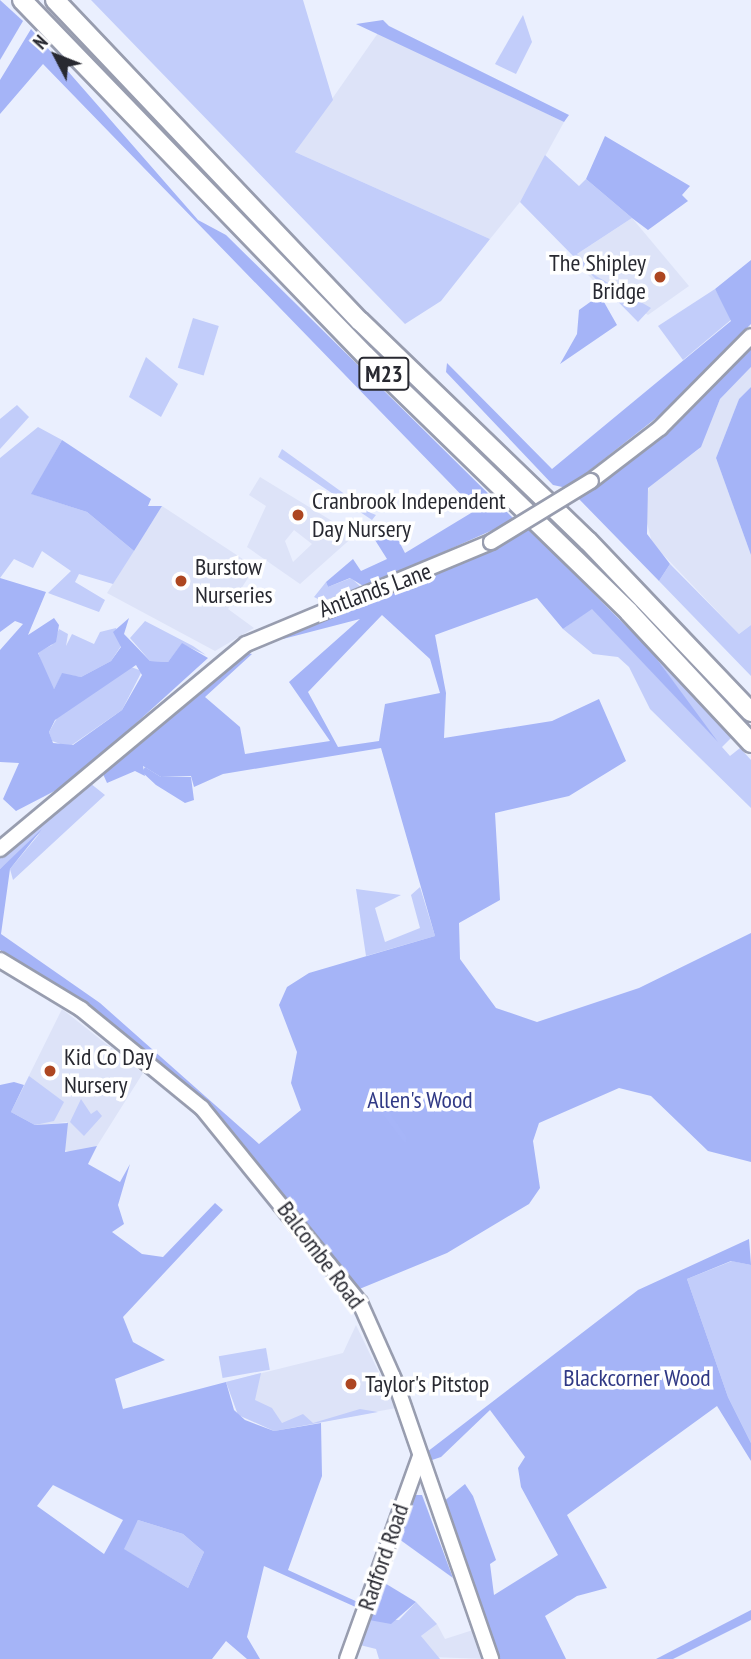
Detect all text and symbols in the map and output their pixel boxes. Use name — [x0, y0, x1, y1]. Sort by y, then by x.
north arrow — [21, 21, 91, 91]
text: N — [28, 30, 53, 54]
place label: The Shipley Bridge — [549, 249, 646, 305]
marker: The Shipley Bridge — [652, 269, 668, 285]
road number: M23 — [358, 354, 410, 394]
place label: Cranbrook Independent Day Nursery — [312, 487, 506, 543]
marker: Cranbrook Independent Day Nursery — [290, 507, 306, 523]
place label: Burstow Nurseries — [195, 553, 273, 609]
street label: Antlands Lane — [315, 556, 435, 624]
marker: Burstow Nurseries — [173, 573, 189, 589]
place label: Kid Co Day Nursery — [64, 1043, 154, 1099]
marker: Kid Co Day Nursery — [42, 1063, 58, 1079]
park label: Allen's Wood — [367, 1086, 473, 1114]
street label: Balcombe Road — [271, 1196, 371, 1314]
park label: Blackcorner Wood — [563, 1364, 711, 1392]
place label: Taylor's Pitstop — [365, 1370, 489, 1398]
marker: Taylor's Pitstop — [343, 1376, 359, 1392]
street label: Radford Road — [351, 1500, 415, 1614]

